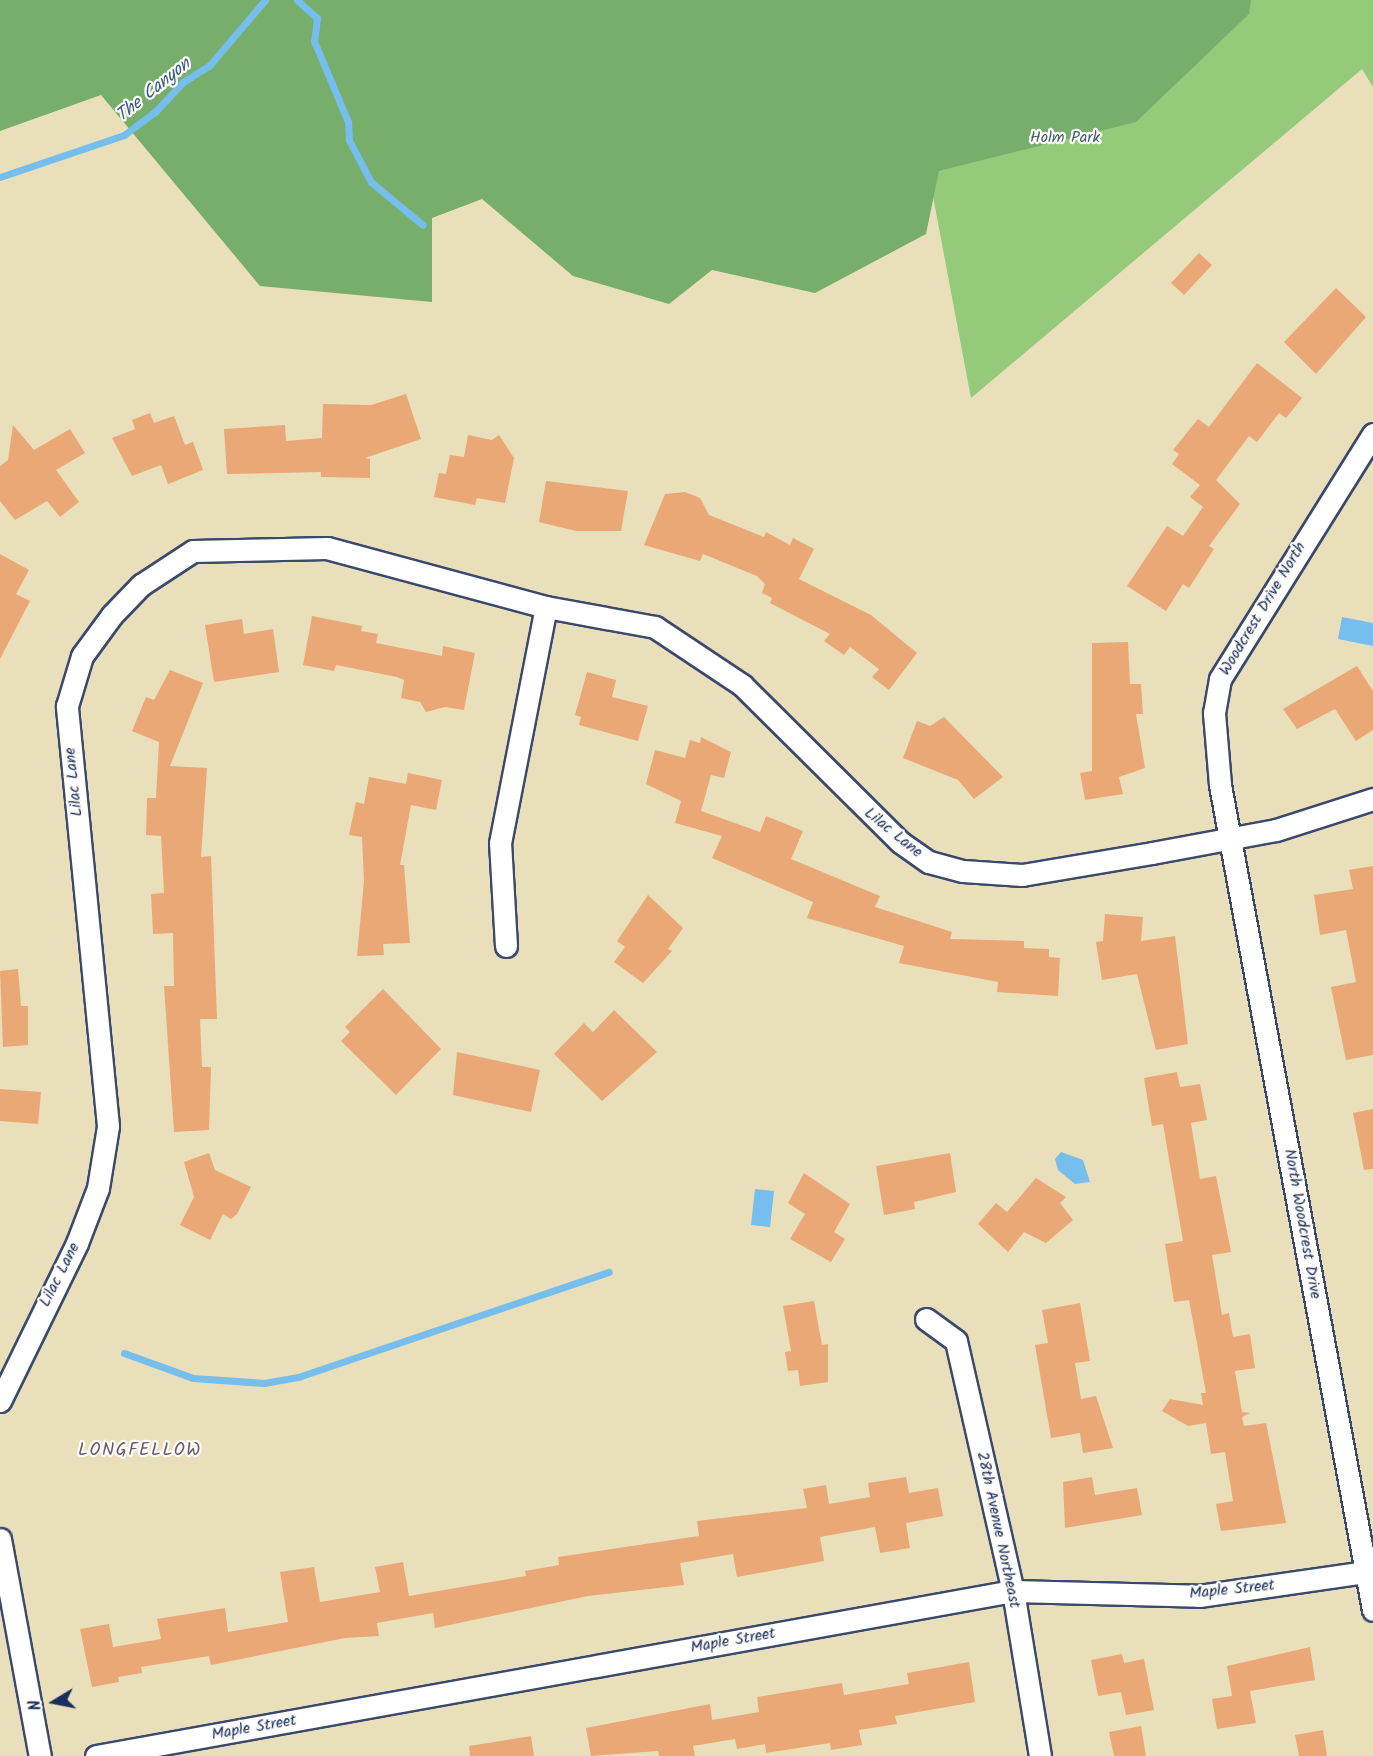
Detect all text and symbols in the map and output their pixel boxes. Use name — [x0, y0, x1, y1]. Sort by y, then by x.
water label: The Canyon — [112, 54, 196, 128]
park label: Holm Park — [1030, 128, 1100, 148]
street label: Woodcrest Drive North — [1216, 539, 1310, 679]
street label: Lilac Lane — [61, 746, 87, 818]
street label: Lilac Lane — [860, 804, 926, 862]
street label: North Woodcrest Drive — [1279, 1148, 1325, 1300]
street label: Lilac Lane — [36, 1240, 84, 1310]
district label: LONGFELLOW — [78, 1440, 202, 1462]
street label: 28th Avenue Northeast — [972, 1450, 1024, 1610]
street label: Maple Street — [1188, 1576, 1276, 1604]
street label: Maple Street — [689, 1624, 777, 1658]
north arrow — [24, 1672, 84, 1732]
text: N — [23, 1698, 49, 1712]
street label: Maple Street — [210, 1711, 298, 1745]

